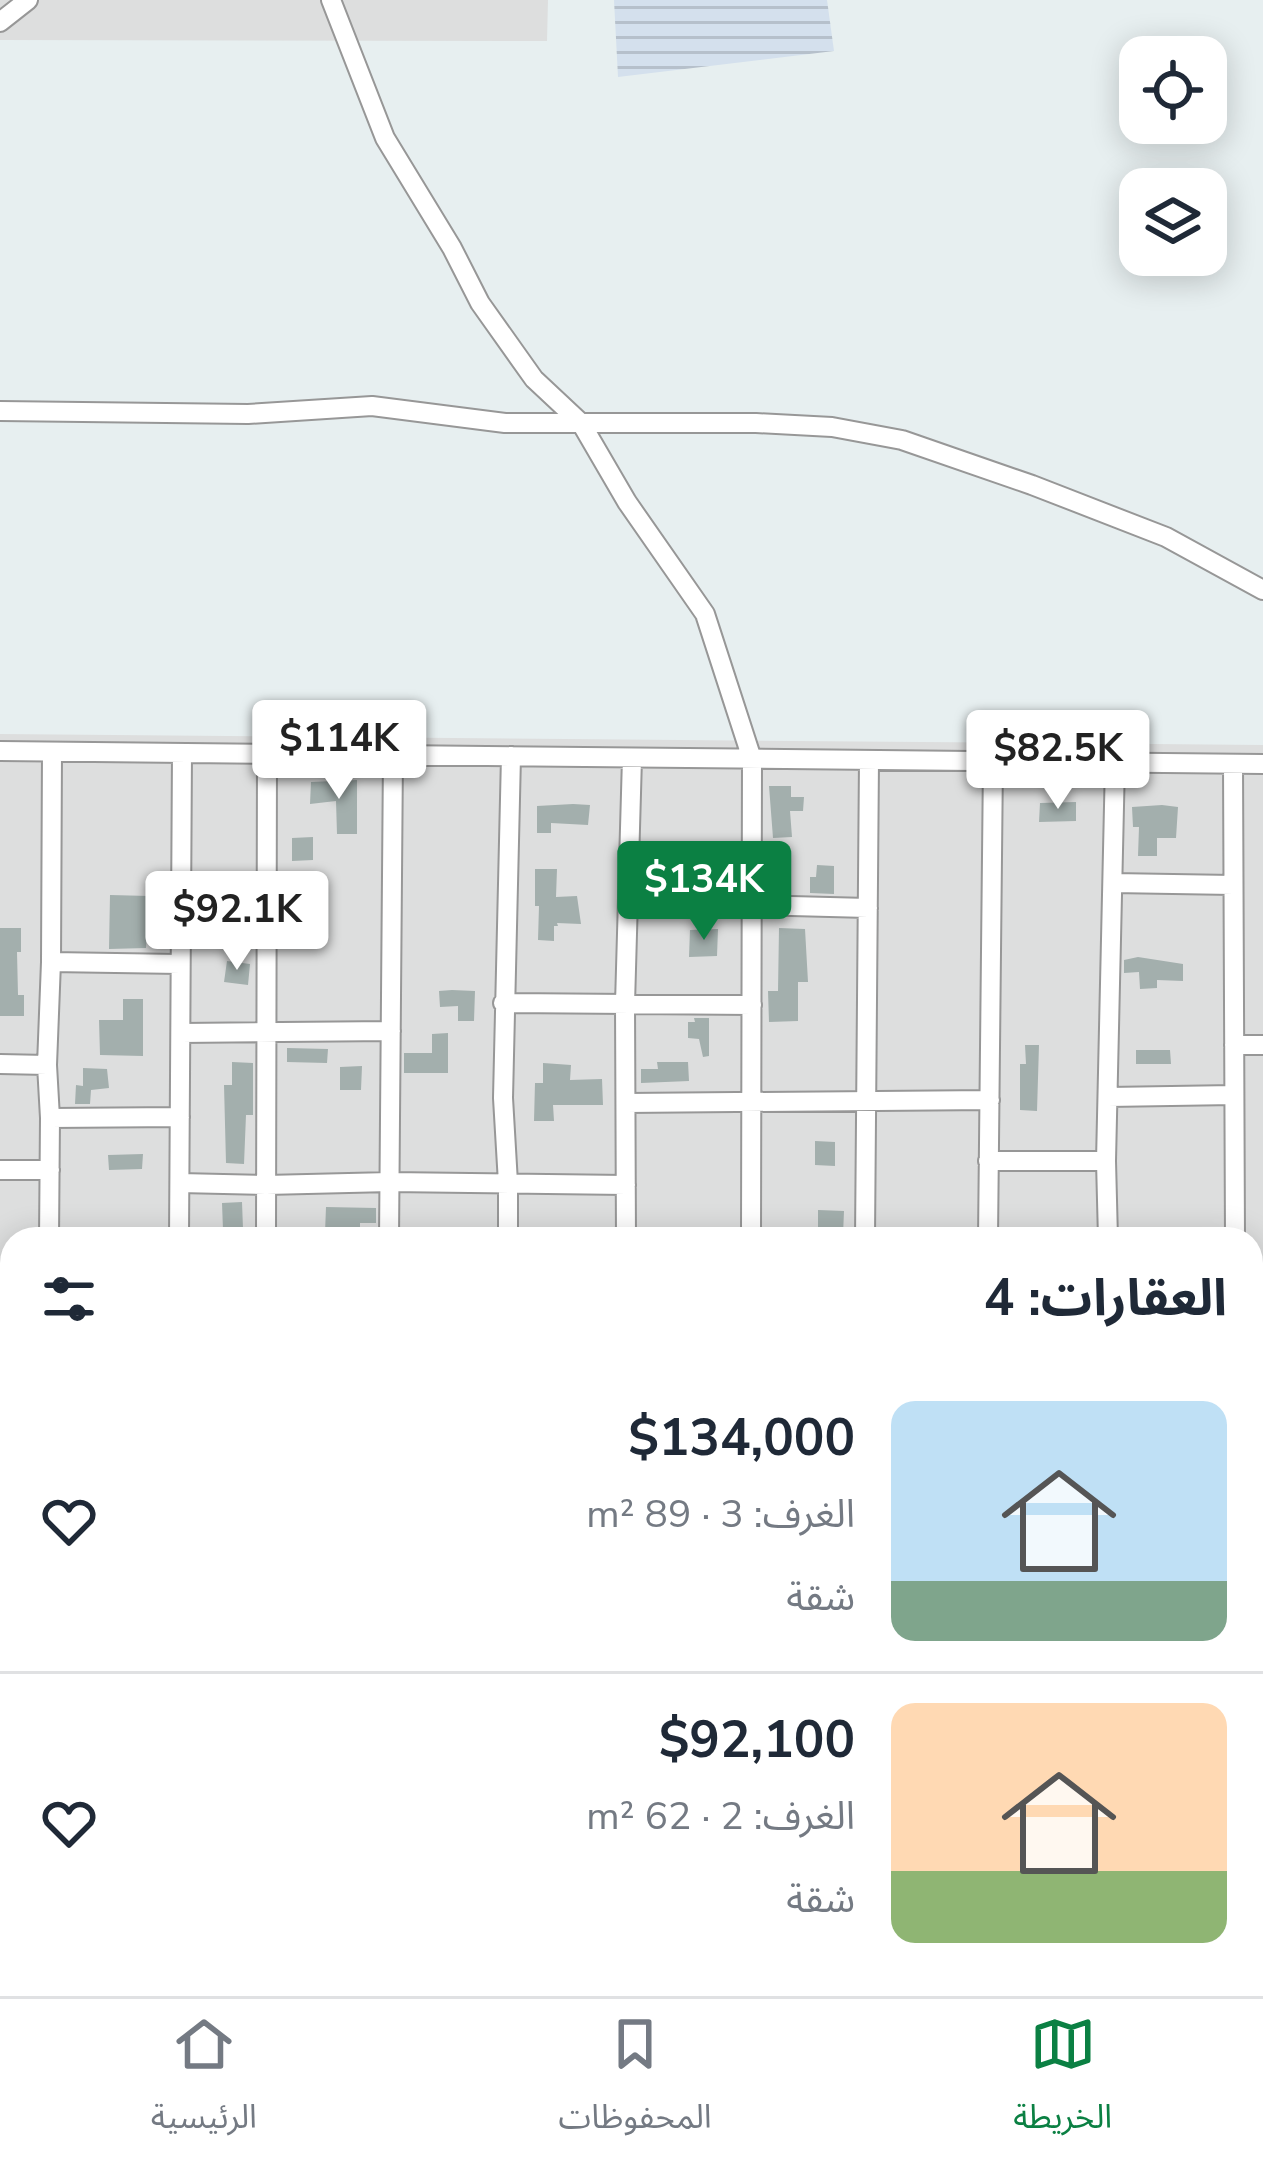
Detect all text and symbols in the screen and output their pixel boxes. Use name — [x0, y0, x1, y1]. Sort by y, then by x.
map controls — [1119, 36, 1227, 276]
button: locate — [1119, 36, 1227, 144]
button: layers — [1119, 168, 1227, 276]
pin: $114K — [255, 700, 423, 802]
pin: $82.5K — [960, 710, 1156, 812]
text: $114K — [279, 712, 399, 765]
text: $82.5K — [993, 722, 1123, 775]
pin: $134K — [620, 841, 788, 943]
text: $134K — [644, 853, 764, 906]
pin: $92.1K — [139, 871, 335, 973]
text: $92.1K — [172, 883, 302, 936]
text: العقارات: 4 — [984, 1263, 1227, 1333]
icon: filters — [36, 1266, 102, 1332]
text: $134,000 — [628, 1403, 855, 1473]
icon: home — [987, 1449, 1131, 1593]
icon: heart — [36, 1488, 102, 1554]
text: الغرف: 3 · 89 m² — [586, 1488, 855, 1541]
text: شقة — [786, 1571, 855, 1624]
text: $92,100 — [659, 1705, 855, 1775]
icon: home — [987, 1751, 1131, 1895]
icon: heart — [36, 1790, 102, 1856]
text: الغرف: 2 · 62 m² — [586, 1790, 855, 1843]
text: شقة — [786, 1873, 855, 1926]
tab: الرئيسية — [151, 2011, 257, 2152]
tab: المحفوظات — [559, 2011, 712, 2152]
tab: الخريطة — [1013, 2011, 1112, 2152]

